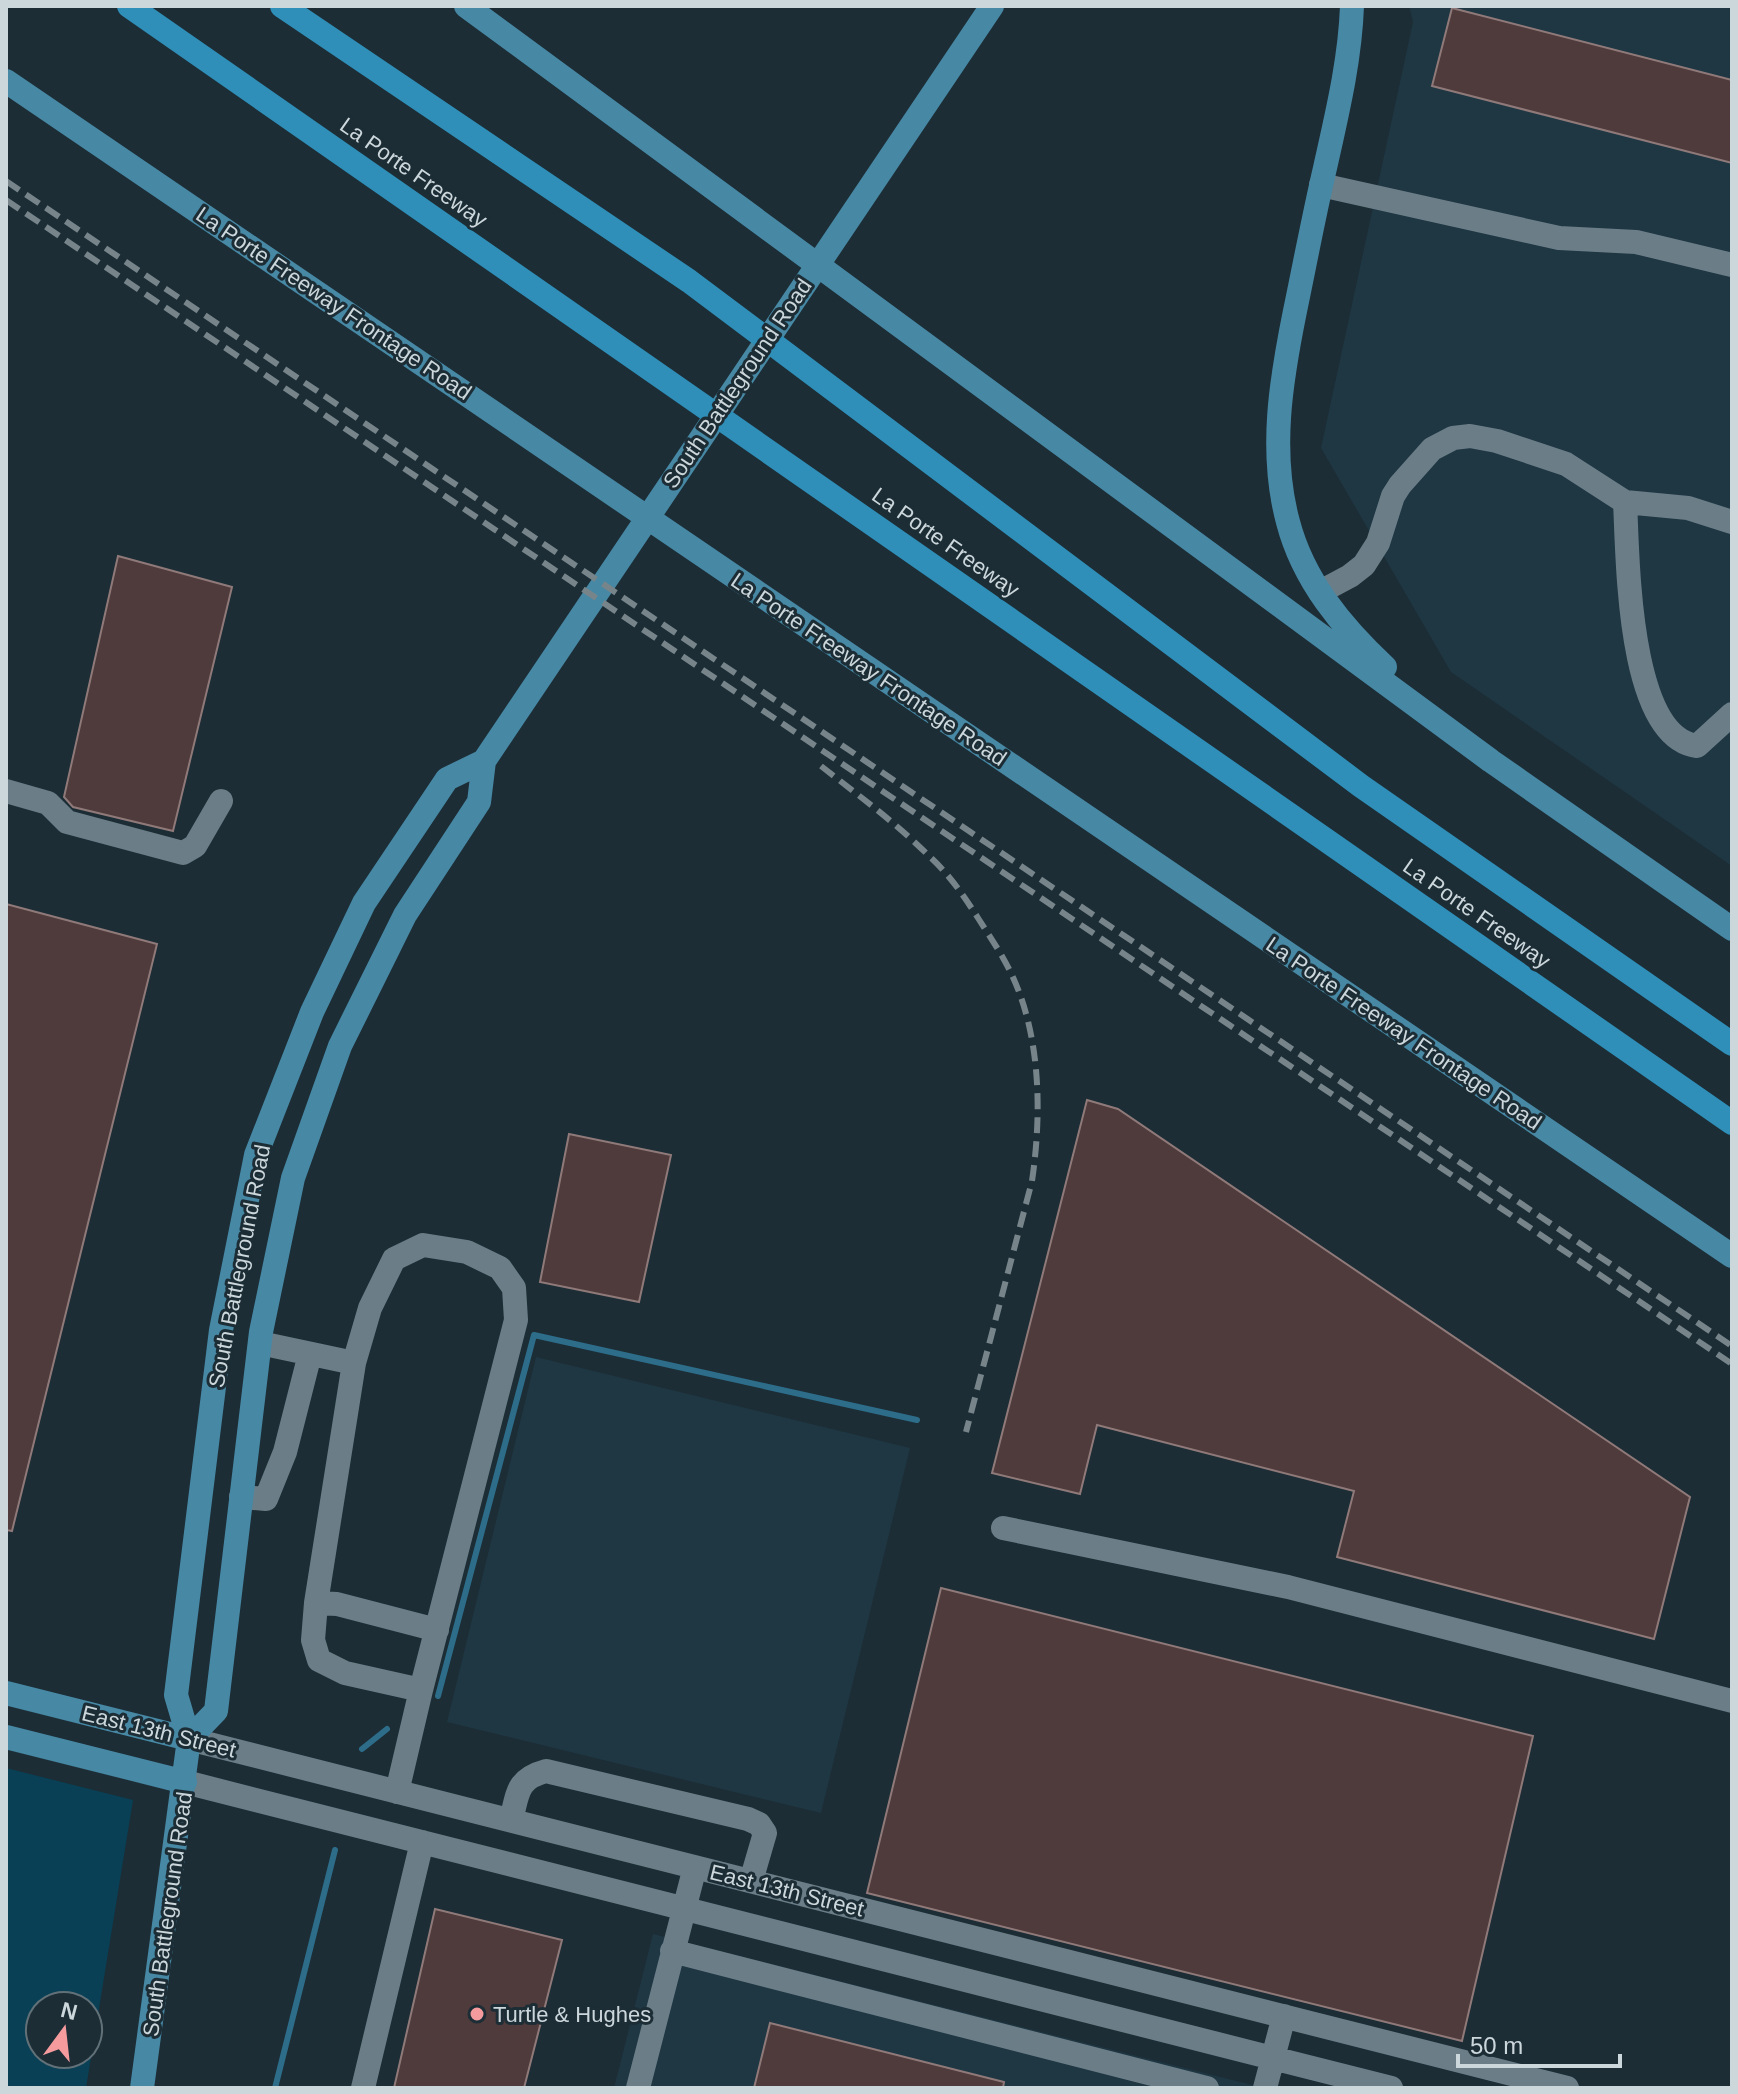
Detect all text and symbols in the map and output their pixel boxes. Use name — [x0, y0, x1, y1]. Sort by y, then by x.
street label: La Porte Freeway — [335, 112, 492, 232]
street label: La Porte Freeway Frontage Road — [191, 202, 476, 405]
street label: South Battleground Road — [658, 274, 817, 493]
street label: La Porte Freeway — [867, 482, 1024, 602]
street label: La Porte Freeway Frontage Road — [726, 568, 1011, 771]
street label: La Porte Freeway — [1398, 853, 1555, 973]
street label: La Porte Freeway Frontage Road — [1261, 932, 1546, 1135]
street label: South Battleground Road — [204, 1142, 275, 1390]
street label: East 13th Street — [79, 1700, 238, 1763]
street label: South Battleground Road — [138, 1790, 197, 2038]
street label: East 13th Street — [707, 1859, 866, 1922]
north arrow — [24, 1990, 104, 2070]
text: N — [58, 1997, 80, 2025]
place label: Turtle & Hughes — [493, 2002, 651, 2027]
marker: Turtle & Hughes — [468, 2005, 486, 2023]
scale bar — [1458, 2018, 1620, 2068]
text: 50 m — [1470, 2032, 1523, 2059]

